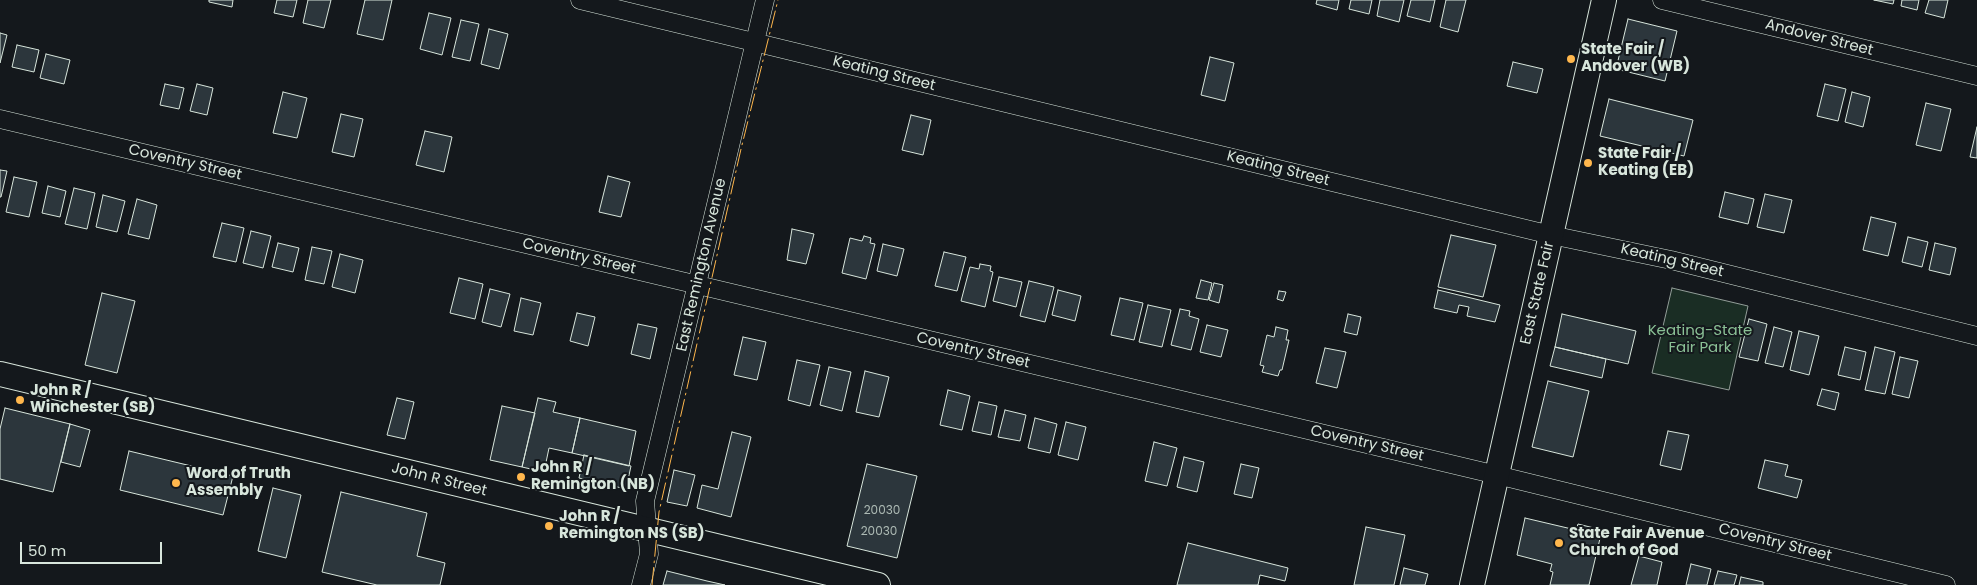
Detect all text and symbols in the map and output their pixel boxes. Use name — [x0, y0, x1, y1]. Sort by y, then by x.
street label: Andover Street — [1763, 16, 1875, 60]
place label: State Fair / Andover (WB) — [1581, 41, 1690, 76]
street label: Keating Street — [831, 53, 937, 95]
marker: State Fair / Andover (WB) — [1565, 53, 1577, 65]
street label: Coventry Street — [127, 141, 243, 185]
place label: State Fair / Keating (EB) — [1598, 145, 1694, 180]
street label: Keating Street — [1225, 148, 1331, 190]
marker: State Fair / Keating (EB) — [1582, 157, 1594, 169]
street label: East Remington Avenue — [673, 177, 731, 353]
street label: Coventry Street — [521, 235, 637, 279]
street label: East State Fair — [1517, 240, 1559, 346]
street label: Keating Street — [1619, 240, 1725, 282]
park label: Keating-State Fair Park — [1648, 322, 1752, 357]
street label: Coventry Street — [915, 329, 1031, 373]
place label: John R / Winchester (SB) — [30, 382, 155, 417]
marker: John R / Winchester (SB) — [14, 394, 26, 406]
street label: Coventry Street — [1309, 422, 1425, 466]
street label: John R Street — [389, 459, 489, 501]
place label: John R / Remington (NB) — [531, 459, 655, 494]
place label: Word of Truth Assembly — [186, 465, 291, 500]
marker: John R / Remington (NB) — [515, 471, 527, 483]
marker: Word of Truth Assembly — [170, 477, 182, 489]
house number: 20030 — [864, 504, 900, 518]
place label: John R / Remington NS (SB) — [559, 508, 705, 543]
marker: John R / Remington NS (SB) — [543, 520, 555, 532]
street label: Coventry Street — [1717, 520, 1833, 566]
house number: 20030 — [861, 525, 897, 539]
place label: State Fair Avenue Church of God — [1569, 525, 1705, 560]
scale bar — [22, 532, 165, 564]
marker: State Fair Avenue Church of God — [1553, 537, 1565, 549]
text: 50 m — [28, 540, 66, 561]

